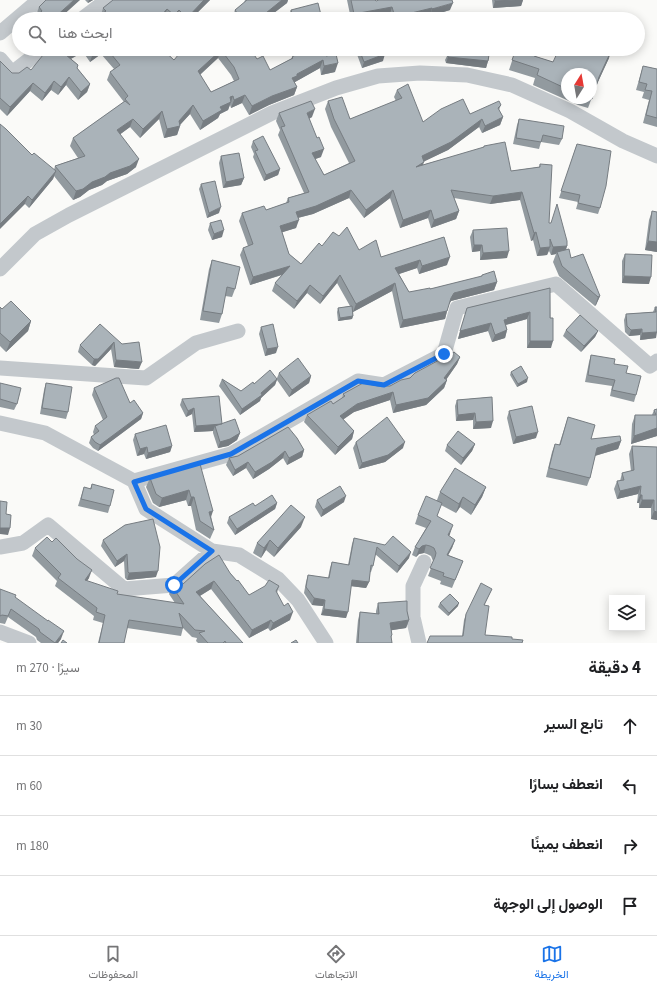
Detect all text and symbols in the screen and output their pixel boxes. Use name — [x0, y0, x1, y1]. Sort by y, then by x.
search box — [12, 12, 645, 56]
icon: search — [26, 23, 48, 45]
text: ابحث هنا — [58, 23, 112, 44]
north arrow — [561, 68, 597, 104]
route end — [435, 345, 453, 363]
route start — [165, 576, 183, 594]
map controls — [609, 595, 645, 631]
button: layers — [609, 595, 645, 631]
text: 4 دقيقة — [589, 656, 641, 680]
text: سيرًا · 270 m — [16, 659, 80, 677]
text: تابع السير — [544, 714, 603, 735]
icon: ahead — [619, 715, 641, 737]
text: 30 m — [16, 717, 42, 735]
text: انعطف يسارًا — [529, 774, 603, 795]
icon: left — [619, 775, 641, 797]
text: 60 m — [16, 777, 42, 795]
text: انعطف يمينًا — [531, 834, 603, 855]
icon: right — [619, 835, 641, 857]
text: 180 m — [16, 837, 49, 855]
text: الوصول إلى الوجهة — [493, 894, 603, 915]
icon: arrive — [619, 895, 641, 917]
tab: المحفوظات — [88, 943, 138, 984]
tab: الاتجاهات — [315, 943, 358, 984]
tab: الخريطة — [535, 943, 569, 984]

